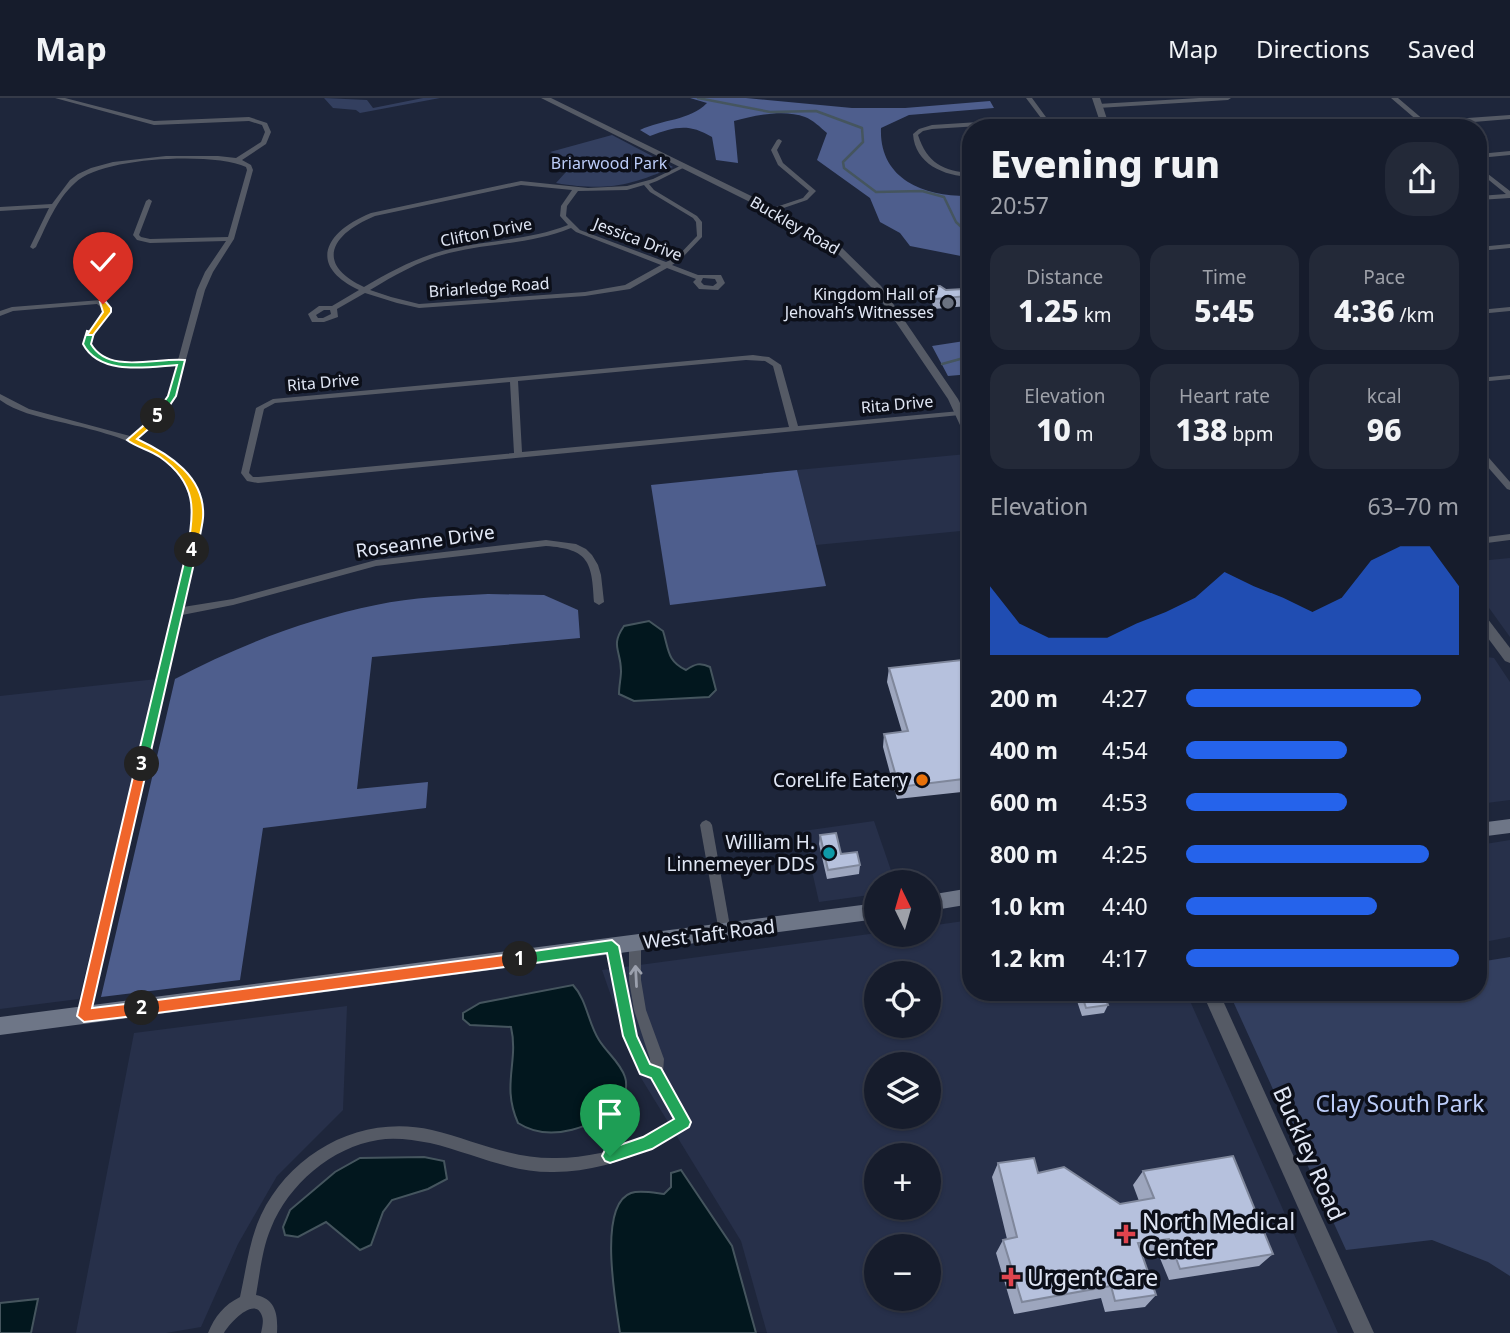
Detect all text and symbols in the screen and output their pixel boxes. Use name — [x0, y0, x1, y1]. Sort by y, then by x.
text: Map — [35, 26, 107, 71]
text: Map — [1168, 32, 1218, 65]
text: Directions — [1256, 32, 1370, 65]
text: Saved — [1408, 32, 1475, 65]
text: Evening run — [990, 137, 1220, 189]
button: share — [1385, 142, 1459, 216]
park label: Briarwood Park — [551, 152, 668, 174]
text: 20:57 — [990, 189, 1049, 221]
street label: Buckley Road — [746, 190, 844, 260]
street label: Jessica Drive — [589, 211, 685, 266]
street label: Clifton Drive — [438, 212, 534, 252]
pin — [73, 232, 133, 304]
icon: check — [84, 243, 122, 281]
text: Distance — [1026, 264, 1103, 290]
text: Time — [1203, 264, 1246, 290]
text: Pace — [1363, 264, 1405, 290]
street label: Briarledge Road — [428, 272, 550, 302]
place label: Kingdom Hall of Jehovah’s Witnesses — [783, 283, 935, 323]
text: 1.25 — [1018, 290, 1079, 331]
text: 5:45 — [1194, 290, 1255, 331]
text: 4:36 — [1334, 290, 1394, 331]
marker: Kingdom Hall of Jehovah’s Witnesses — [940, 295, 956, 311]
text: km — [1079, 302, 1112, 328]
text: /km — [1394, 302, 1434, 328]
street label: Rita Drive — [286, 368, 360, 396]
text: Elevation — [1024, 383, 1105, 409]
text: Heart rate — [1179, 383, 1270, 409]
text: kcal — [1367, 383, 1402, 409]
street label: Rita Drive — [860, 390, 934, 418]
pin: 5 — [140, 398, 176, 434]
text: 5 — [152, 402, 163, 428]
text: 10 — [1036, 409, 1071, 450]
text: 138 — [1175, 409, 1227, 450]
text: 96 — [1367, 409, 1402, 450]
text: m — [1071, 421, 1094, 447]
text: bpm — [1227, 421, 1274, 447]
text: Elevation — [990, 490, 1088, 522]
text: 63–70 m — [1367, 490, 1459, 522]
street label: Roseanne Drive — [354, 518, 496, 564]
pin: 4 — [174, 532, 210, 568]
text: 4 — [186, 536, 197, 562]
text: 200 m — [990, 682, 1058, 714]
text: 4:27 — [1102, 682, 1148, 714]
text: 400 m — [990, 734, 1058, 766]
text: 4:54 — [1102, 734, 1148, 766]
pin: 3 — [124, 746, 160, 782]
text: 3 — [136, 750, 147, 776]
place label: CoreLife Eatery — [773, 767, 908, 793]
marker: CoreLife Eatery — [914, 772, 930, 788]
text: 600 m — [990, 786, 1058, 818]
text: 4:53 — [1102, 786, 1148, 818]
place label: William H. Linnemeyer DDS — [666, 829, 815, 877]
text: 800 m — [990, 838, 1058, 870]
text: 4:25 — [1102, 838, 1148, 870]
marker: William H. Linnemeyer DDS — [821, 845, 837, 861]
north arrow — [864, 870, 942, 947]
map controls — [864, 870, 941, 1311]
text: 1.0 km — [990, 890, 1065, 922]
text: 4:40 — [1102, 890, 1148, 922]
street label: West Taft Road — [642, 913, 776, 955]
pin: 1 — [503, 942, 538, 976]
text: 1.2 km — [990, 942, 1065, 974]
text: 4:17 — [1102, 942, 1148, 974]
text: 1 — [514, 945, 525, 971]
button: locate — [864, 961, 941, 1038]
one-way arrow — [629, 966, 642, 988]
pin: 2 — [124, 990, 160, 1026]
text: 2 — [136, 994, 147, 1020]
button: layers — [864, 1052, 941, 1129]
street label: Buckley Road — [1266, 1081, 1354, 1225]
pin — [580, 1084, 640, 1156]
park label: Clay South Park — [1316, 1087, 1485, 1119]
icon: arrive — [591, 1095, 629, 1133]
button: + — [864, 1143, 941, 1220]
place label: North Medical Center — [1142, 1205, 1295, 1263]
marker: North Medical Center — [1116, 1224, 1136, 1244]
button: − — [864, 1234, 941, 1311]
place label: Urgent Care — [1027, 1261, 1158, 1293]
marker: Urgent Care — [1001, 1267, 1021, 1287]

